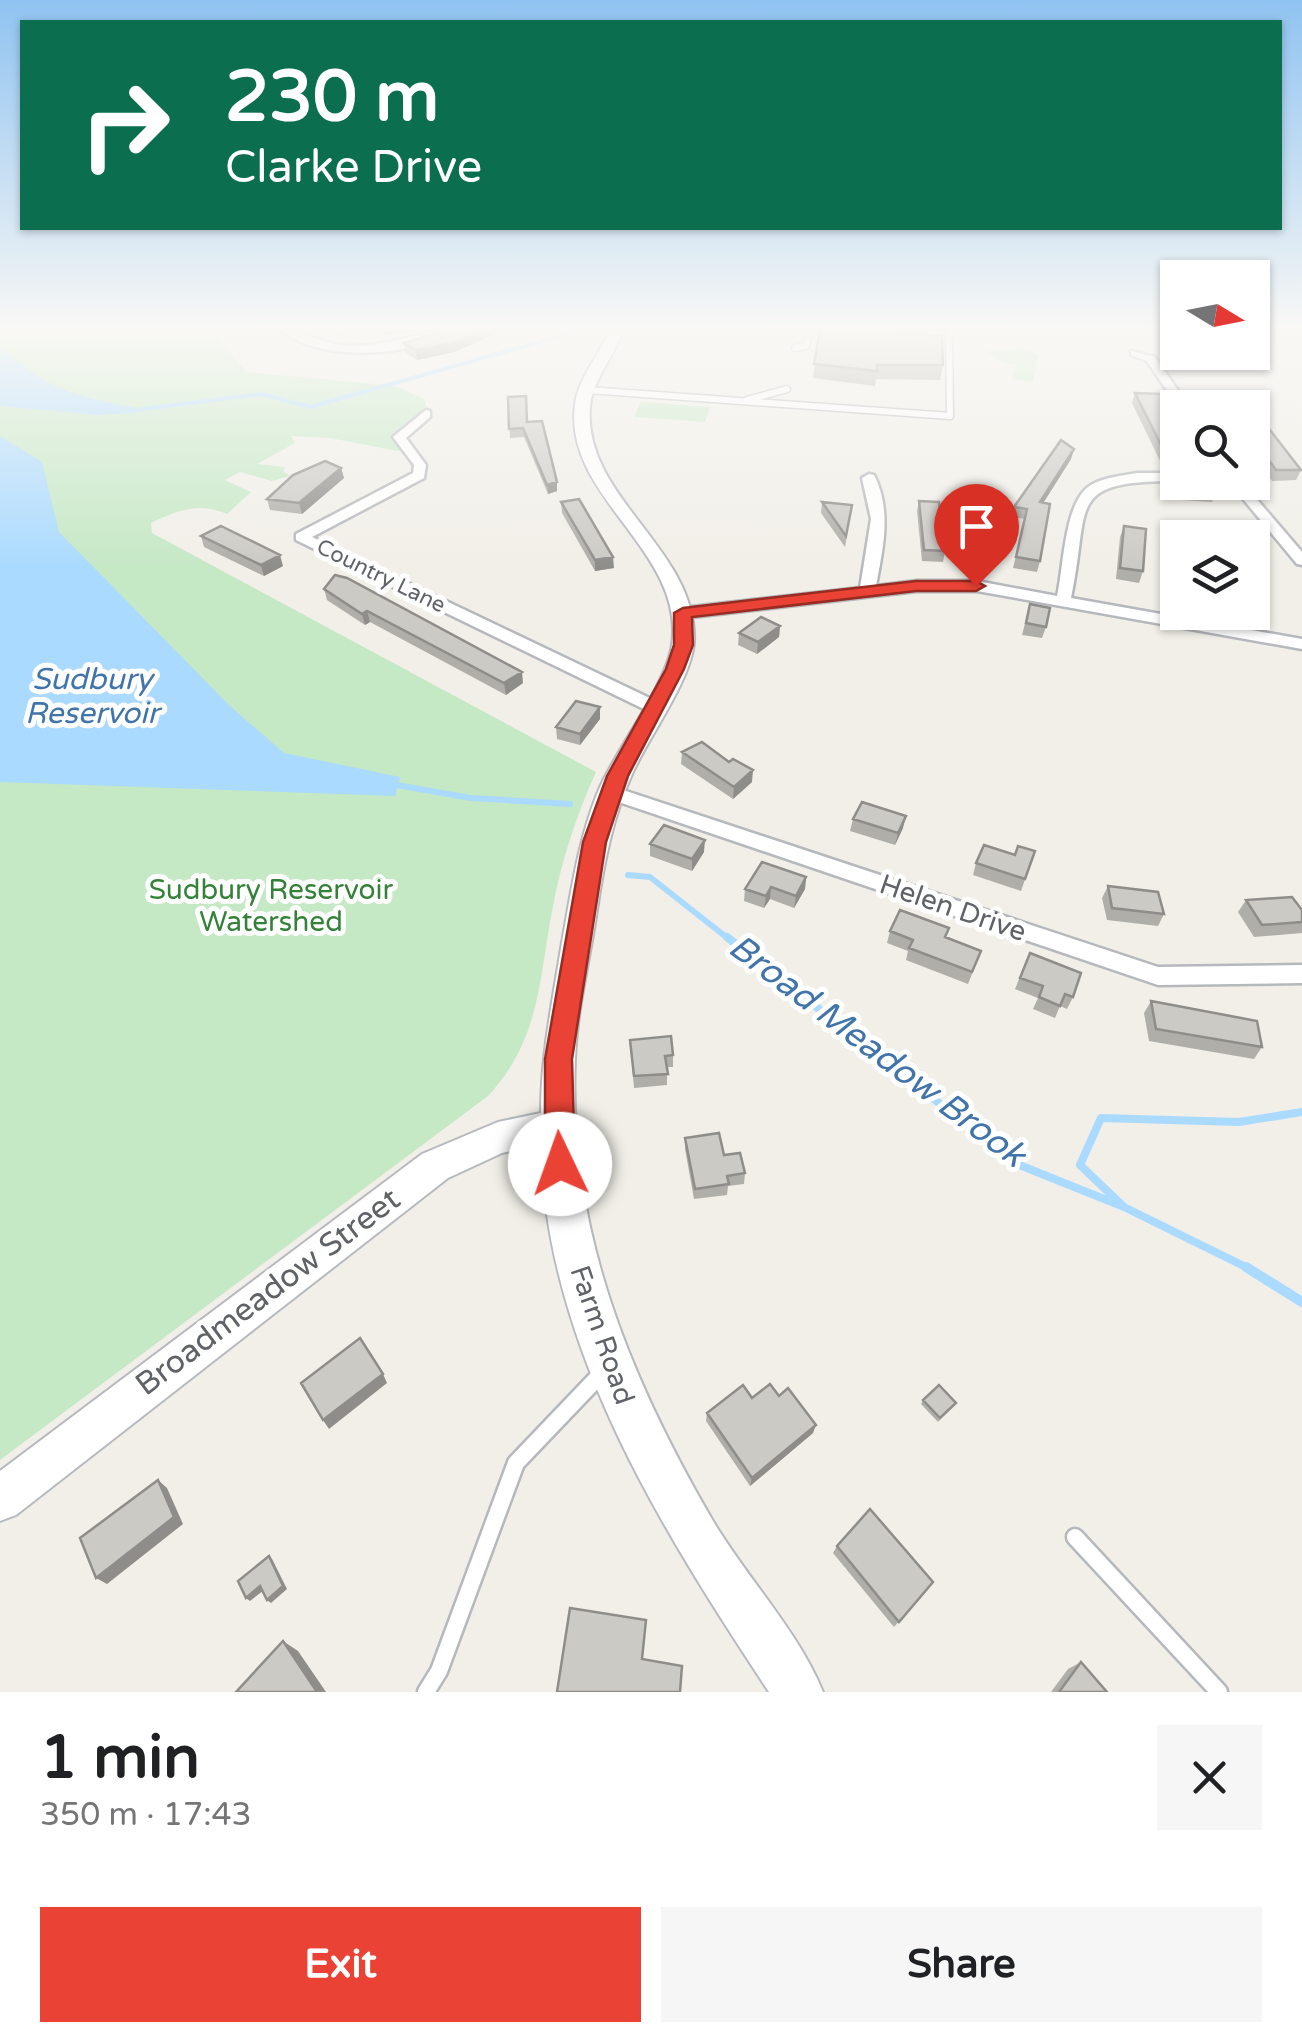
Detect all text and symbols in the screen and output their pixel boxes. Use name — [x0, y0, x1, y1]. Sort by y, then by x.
text: 230 m — [225, 56, 439, 140]
icon: right — [60, 60, 190, 190]
text: Clarke Drive — [225, 141, 482, 195]
north arrow — [1160, 260, 1270, 370]
map controls — [1160, 260, 1270, 630]
button: search — [1160, 390, 1270, 500]
pin — [934, 484, 1019, 587]
icon: arrive — [949, 499, 1004, 554]
button: layers — [1160, 520, 1270, 630]
street label: Country Lane — [312, 534, 450, 618]
water label: Sudbury Reservoir — [25, 661, 163, 732]
street label: Helen Drive — [875, 867, 1031, 949]
park label: Sudbury Reservoir Watershed — [149, 873, 394, 939]
water label: Broad Meadow Brook — [720, 926, 1036, 1178]
position arrow — [508, 1112, 612, 1216]
street label: Broadmeadow Street — [128, 1180, 408, 1404]
street label: Farm Road — [562, 1261, 642, 1409]
text: 1 min — [40, 1722, 200, 1794]
button: close — [1157, 1725, 1262, 1830]
text: 350 m · 17:43 — [40, 1796, 252, 1834]
button: Exit — [40, 1907, 641, 2022]
button: Share — [661, 1907, 1262, 2022]

